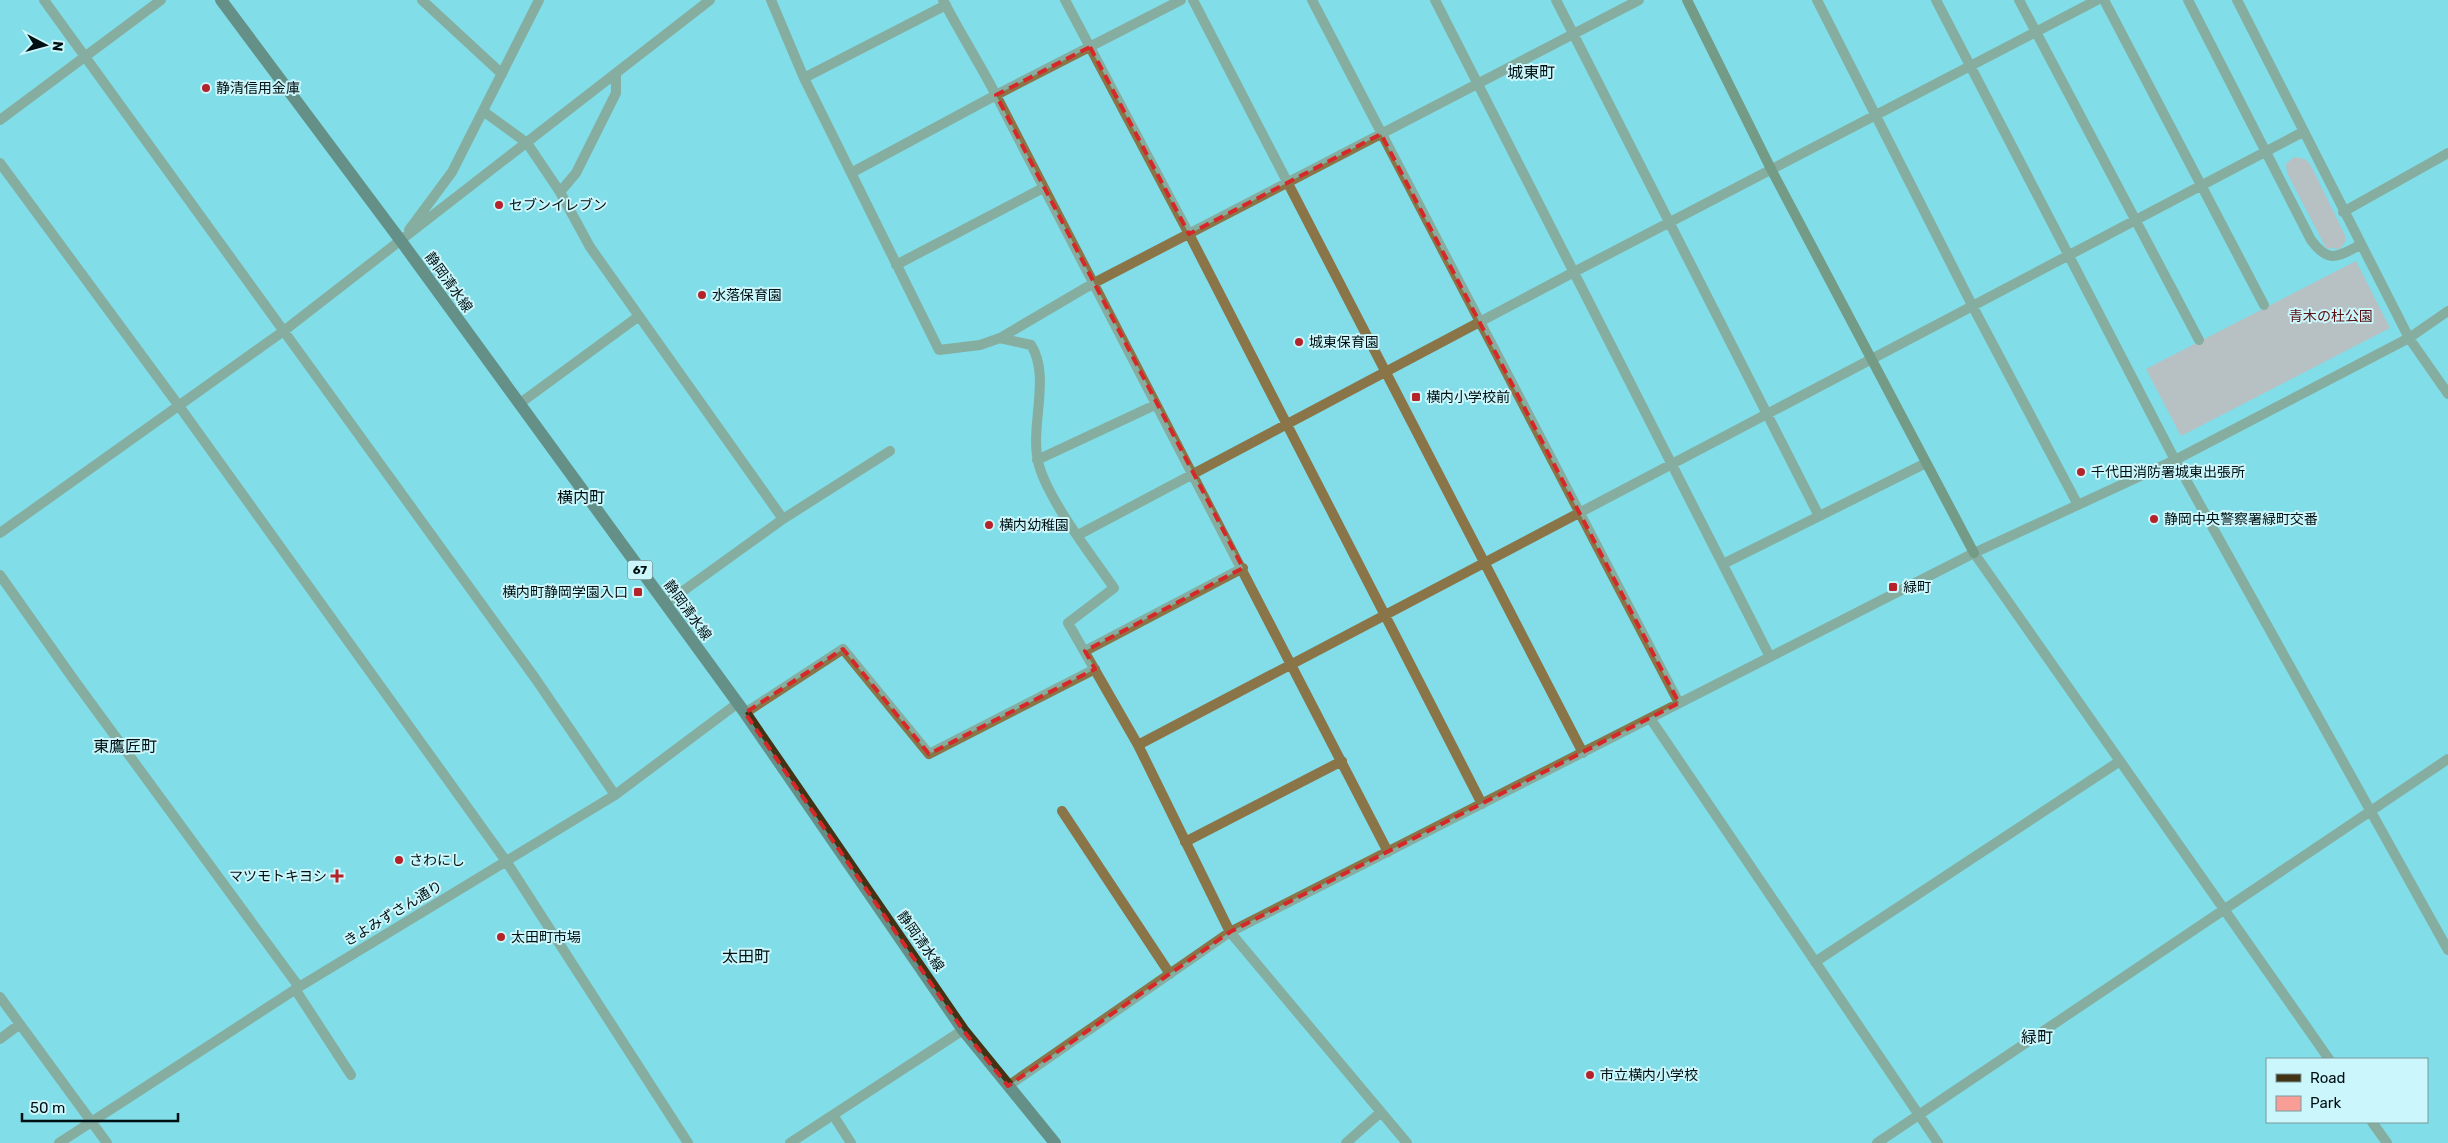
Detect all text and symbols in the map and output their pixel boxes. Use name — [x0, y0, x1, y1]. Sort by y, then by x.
north arrow — [20, 20, 70, 70]
text: N — [48, 40, 66, 52]
district label: 城東町 — [1507, 63, 1555, 82]
place label: 静清信用金庫 — [216, 80, 300, 97]
marker: 静清信用金庫 — [200, 82, 212, 94]
place label: セブンイレブン — [509, 197, 607, 214]
marker: セブンイレブン — [493, 199, 505, 211]
street label: 静岡清水線 — [421, 249, 476, 316]
place label: 水落保育園 — [712, 287, 782, 304]
marker: 水落保育園 — [696, 289, 708, 301]
park label: 青木の杜公園 — [2289, 308, 2373, 325]
place label: 城東保育園 — [1309, 334, 1379, 351]
marker: 城東保育園 — [1293, 336, 1305, 348]
place label: 横内小学校前 — [1426, 389, 1510, 406]
marker: 横内小学校前 — [1410, 391, 1422, 403]
place label: 千代田消防署城東出張所 — [2091, 464, 2245, 481]
marker: 千代田消防署城東出張所 — [2075, 466, 2087, 478]
district label: 横内町 — [557, 488, 605, 507]
place label: 静岡中央警察署緑町交番 — [2164, 511, 2318, 528]
marker: 静岡中央警察署緑町交番 — [2148, 513, 2160, 525]
place label: 横内幼稚園 — [999, 517, 1069, 534]
marker: 横内幼稚園 — [983, 519, 995, 531]
road number: 67 — [628, 560, 652, 580]
street label: 静岡清水線 — [660, 577, 715, 644]
place label: 緑町 — [1903, 579, 1931, 596]
marker: 緑町 — [1887, 581, 1899, 593]
place label: 横内町静岡学園入口 — [502, 584, 628, 601]
marker: 横内町静岡学園入口 — [632, 586, 644, 598]
district label: 東鷹匠町 — [93, 737, 157, 756]
place label: さわにし — [409, 852, 465, 869]
marker: さわにし — [393, 854, 405, 866]
place label: マツモトキヨシ — [229, 868, 327, 885]
marker: マツモトキヨシ — [331, 870, 343, 882]
street label: きよみずさん通り — [341, 877, 446, 950]
street label: 静岡清水線 — [894, 908, 948, 975]
place label: 太田町市場 — [511, 929, 581, 946]
marker: 太田町市場 — [495, 931, 507, 943]
district label: 太田町 — [722, 947, 770, 966]
district label: 緑町 — [2021, 1028, 2053, 1047]
legend — [2266, 1058, 2428, 1123]
place label: 市立横内小学校 — [1600, 1067, 1698, 1084]
marker: 市立横内小学校 — [1584, 1069, 1596, 1081]
text: Road — [2310, 1069, 2346, 1087]
scale bar — [22, 1090, 179, 1122]
text: Park — [2310, 1094, 2341, 1112]
text: 50 m — [30, 1099, 65, 1117]

